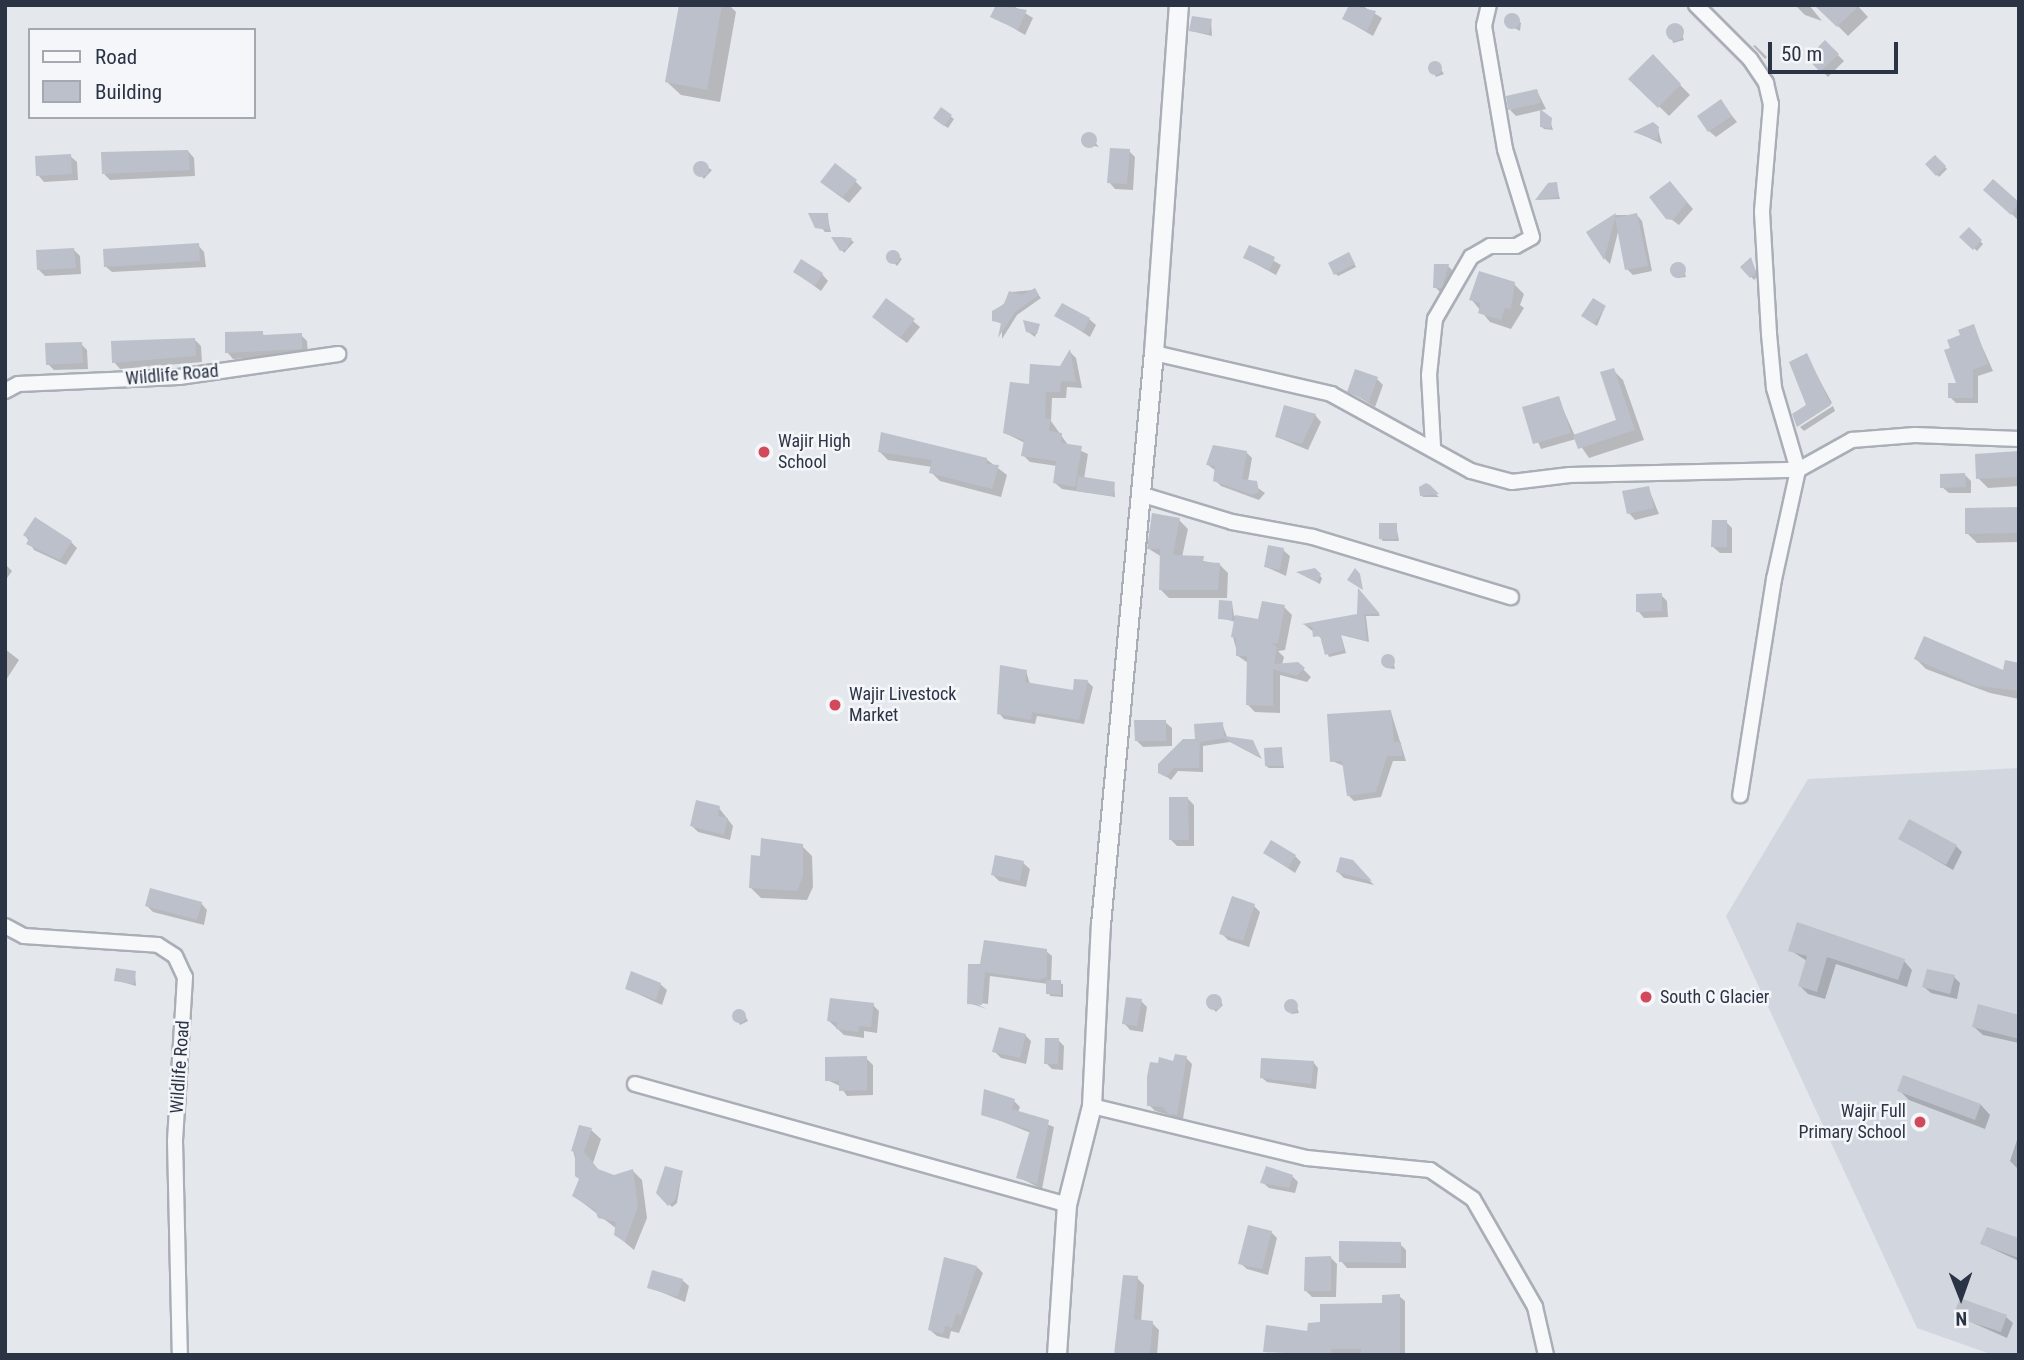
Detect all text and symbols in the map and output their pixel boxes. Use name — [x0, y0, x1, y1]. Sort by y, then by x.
legend — [28, 28, 256, 119]
scale bar — [1772, 28, 1902, 72]
text: 50 m — [1781, 42, 1822, 66]
text: Road — [95, 45, 137, 69]
text: Building — [95, 80, 162, 104]
street label: Wildlife Road — [125, 360, 219, 390]
place label: Wajir High School — [778, 431, 851, 474]
marker: Wajir High School — [756, 444, 772, 460]
place label: Wajir Livestock Market — [849, 684, 956, 726]
marker: Wajir Livestock Market — [827, 697, 843, 713]
place label: South C Glacier — [1660, 986, 1769, 1008]
marker: South C Glacier — [1638, 989, 1654, 1005]
street label: Wildlife Road — [166, 1020, 194, 1114]
place label: Wajir Full Primary School — [1798, 1101, 1906, 1144]
marker: Wajir Full Primary School — [1912, 1114, 1928, 1130]
north arrow — [1926, 1262, 1996, 1332]
text: N — [1955, 1307, 1967, 1330]

